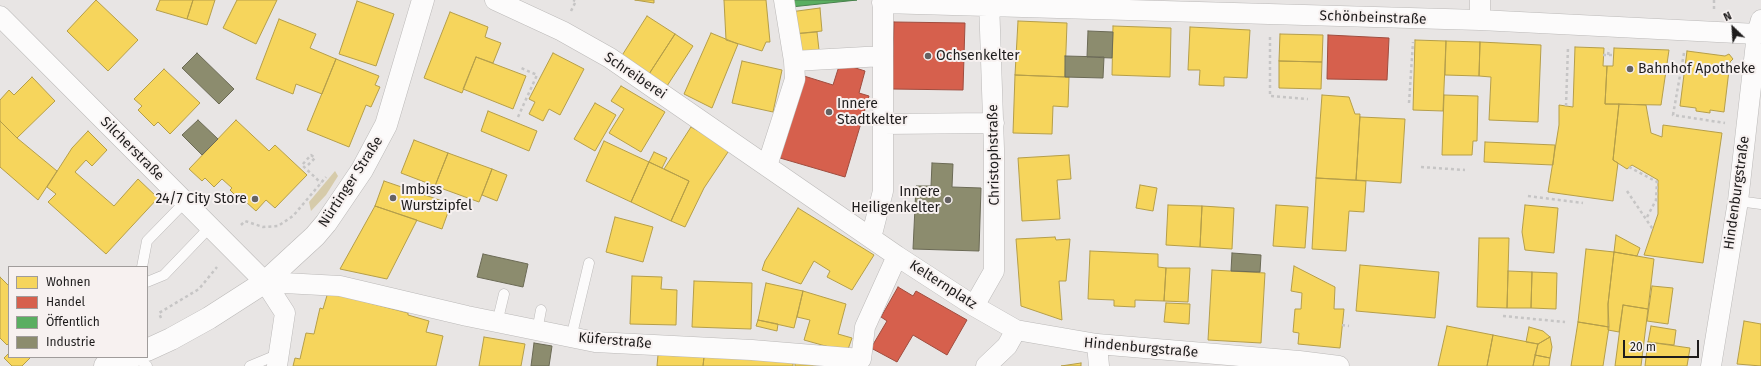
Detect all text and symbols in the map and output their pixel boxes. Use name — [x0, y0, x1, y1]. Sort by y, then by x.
street label: Schönbeinstraße — [1319, 8, 1427, 28]
north arrow — [1713, 8, 1753, 48]
text: N — [1722, 9, 1734, 24]
place label: Ochsenkelter — [936, 48, 1020, 64]
street label: Schreiberei — [601, 49, 669, 103]
marker: Ochsenkelter — [923, 51, 933, 61]
place label: Bahnhof Apotheke — [1638, 61, 1755, 77]
marker: Bahnhof Apotheke — [1625, 64, 1635, 74]
place label: Innere Stadtkelter — [837, 96, 907, 128]
street label: Christophstraße — [985, 104, 1003, 206]
marker: Innere Stadtkelter — [824, 107, 834, 117]
street label: Silcherstraße — [97, 114, 167, 184]
street label: Nürtinger Straße — [315, 133, 387, 231]
street label: Hindenburgstraße — [1721, 135, 1753, 251]
place label: Imbiss Wurstzipfel — [401, 182, 472, 214]
place label: Innere Heiligenkelter — [851, 184, 940, 216]
place label: 24/7 City Store — [155, 191, 247, 207]
marker: Imbiss Wurstzipfel — [388, 193, 398, 203]
marker: 24/7 City Store — [250, 194, 260, 204]
marker: Innere Heiligenkelter — [943, 195, 953, 205]
street label: Kelternplatz — [906, 257, 980, 313]
legend — [8, 266, 148, 358]
text: Wohnen — [46, 275, 90, 289]
text: Handel — [46, 295, 85, 309]
text: Öffentlich — [46, 315, 100, 329]
street label: Küferstraße — [578, 329, 652, 353]
scale bar — [1625, 332, 1701, 358]
text: Industrie — [46, 335, 95, 349]
street label: Hindenburgstraße — [1083, 335, 1199, 361]
text: 20 m — [1630, 340, 1656, 354]

